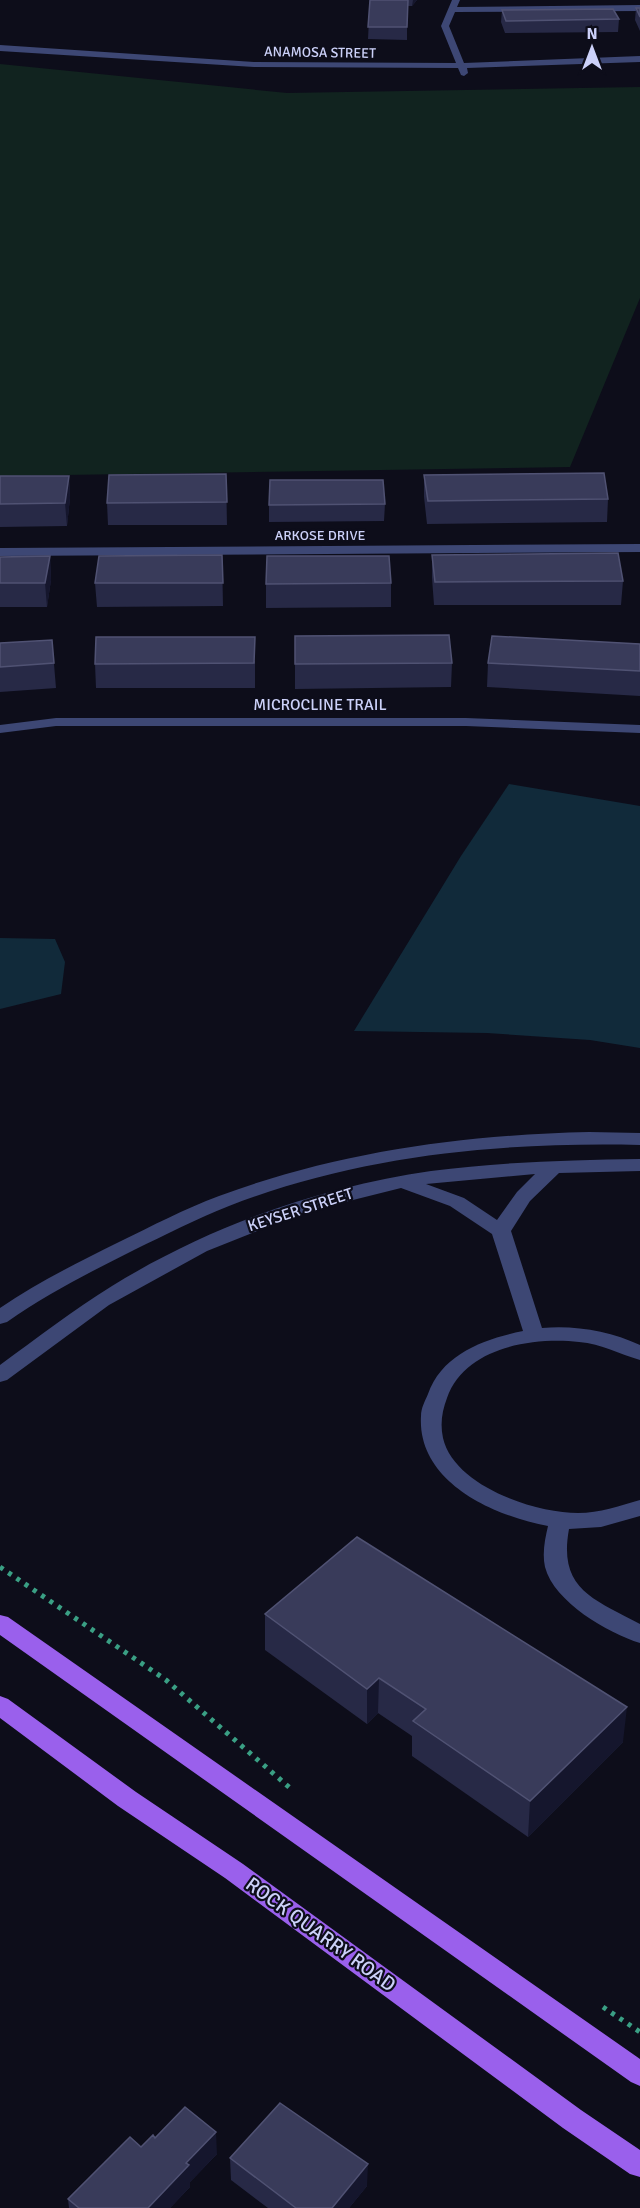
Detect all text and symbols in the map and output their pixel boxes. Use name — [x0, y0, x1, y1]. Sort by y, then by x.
north arrow — [562, 18, 622, 78]
text: N — [586, 24, 598, 44]
street label: ANAMOSA STREET — [264, 43, 376, 62]
street label: ARKOSE DRIVE — [275, 527, 365, 544]
street label: MICROCLINE TRAIL — [253, 695, 387, 715]
street label: KEYSER STREET — [245, 1184, 356, 1236]
street label: ROCK QUARRY ROAD — [241, 1872, 401, 1997]

